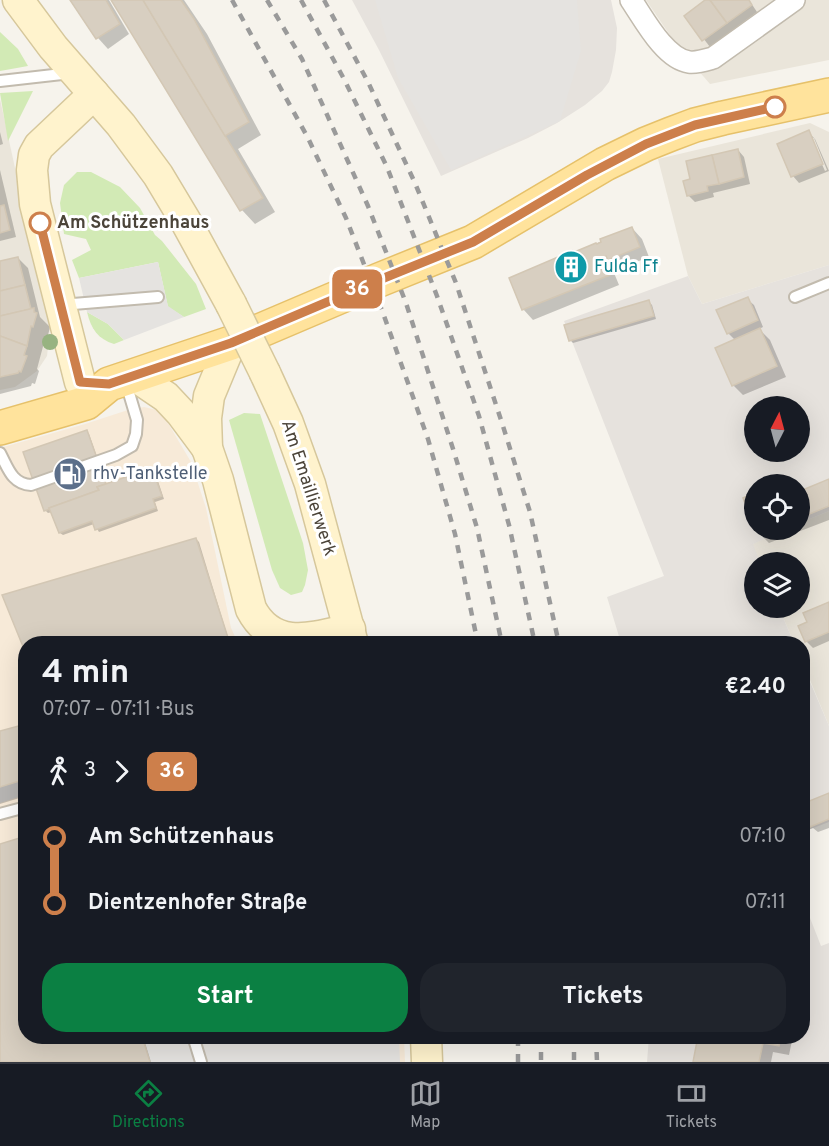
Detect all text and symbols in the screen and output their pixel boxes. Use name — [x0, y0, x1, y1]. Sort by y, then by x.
unlabelled marker — [764, 96, 786, 118]
marker: Am Schützenhaus — [29, 212, 51, 234]
place label: Am Schützenhaus — [57, 212, 209, 235]
building icon: Fulda Ff — [553, 249, 589, 285]
place label: Fulda Ff — [594, 256, 658, 279]
line badge: 36 — [330, 270, 384, 308]
text: 36 — [344, 276, 370, 303]
north arrow — [744, 396, 810, 462]
map controls — [744, 396, 810, 618]
street label: Am Emaillierwerk — [275, 417, 341, 559]
fuel station icon: rhv-Tankstelle — [52, 456, 88, 492]
place label: rhv-Tankstelle — [93, 463, 208, 486]
button: locate — [744, 474, 810, 540]
button: layers — [744, 552, 810, 618]
text: 4 min — [42, 653, 129, 695]
text: €2.40 — [725, 674, 786, 701]
text: 07:07 – 07:11 · Bus — [42, 697, 194, 723]
icon: walk — [42, 755, 75, 788]
icon: forward — [105, 755, 138, 788]
text: 3 — [84, 758, 96, 784]
text: 36 — [159, 758, 185, 785]
text: Am Schützenhaus — [88, 824, 274, 851]
text: 07:10 — [739, 824, 786, 850]
text: Dientzenhofer Straße — [88, 890, 307, 917]
text: 07:11 — [745, 890, 786, 916]
button: Start — [42, 963, 408, 1032]
button: Tickets — [420, 963, 786, 1032]
tab: Directions — [112, 1077, 185, 1133]
tab: Map — [409, 1077, 442, 1133]
tab: Tickets — [666, 1077, 717, 1133]

